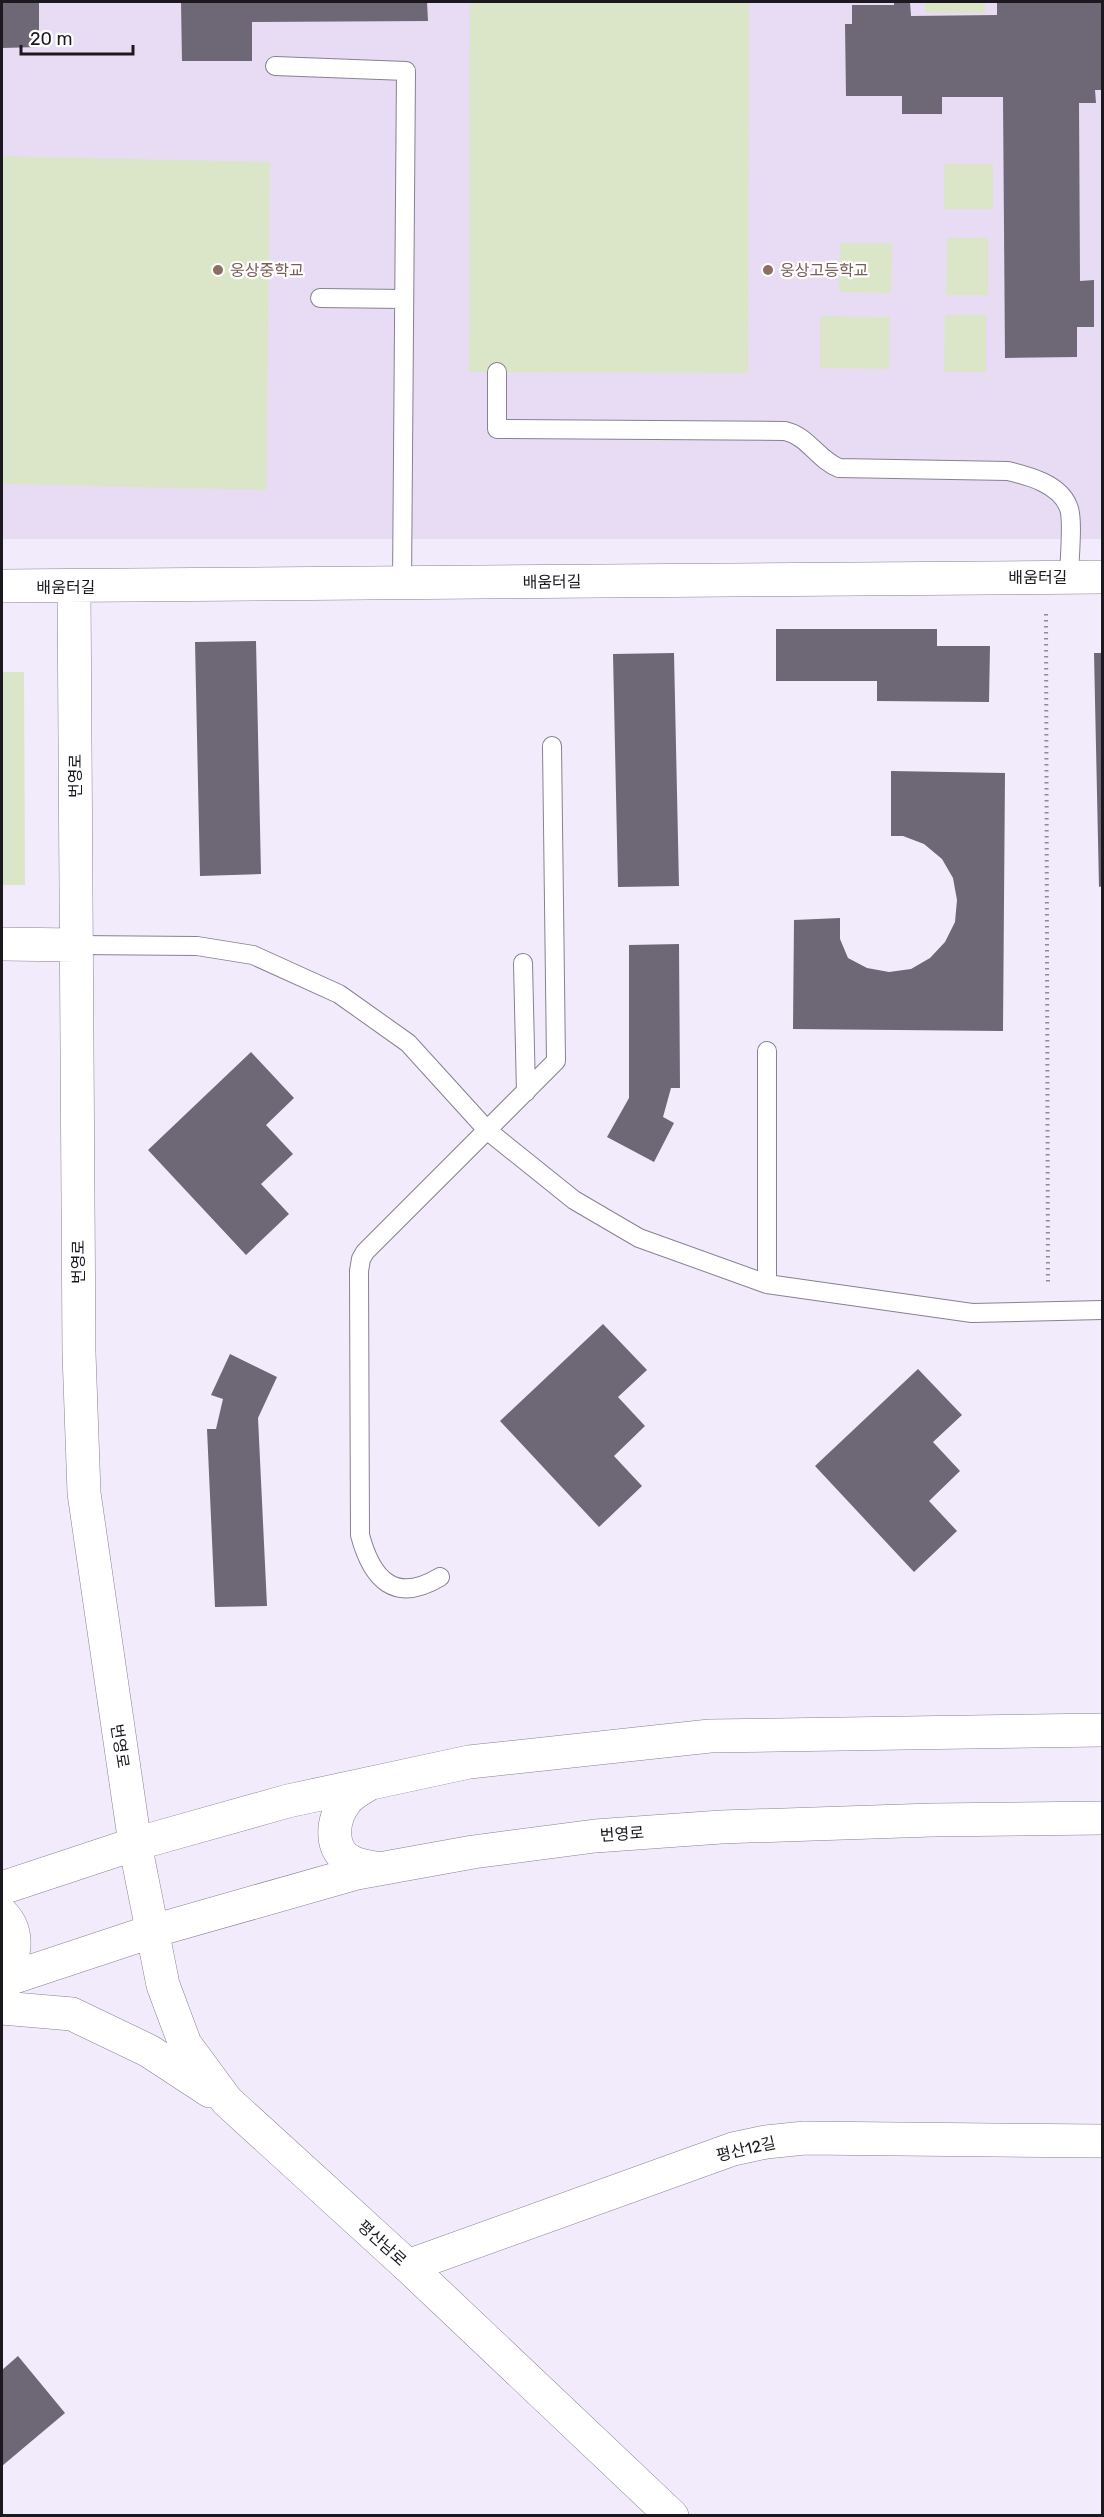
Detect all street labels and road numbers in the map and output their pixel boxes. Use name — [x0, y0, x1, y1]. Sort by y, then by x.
street label: 배움터길 — [1009, 568, 1067, 587]
street label: 배움터길 — [522, 572, 582, 592]
street label: 배움터길 — [37, 578, 95, 597]
street label: 번영로 — [66, 754, 85, 798]
street label: 번영로 — [69, 1240, 88, 1284]
street label: 번영로 — [107, 1723, 133, 1770]
street label: 번영로 — [599, 1823, 645, 1845]
street label: 평산12길 — [714, 2133, 778, 2165]
street label: 평산남로 — [354, 2216, 410, 2270]

